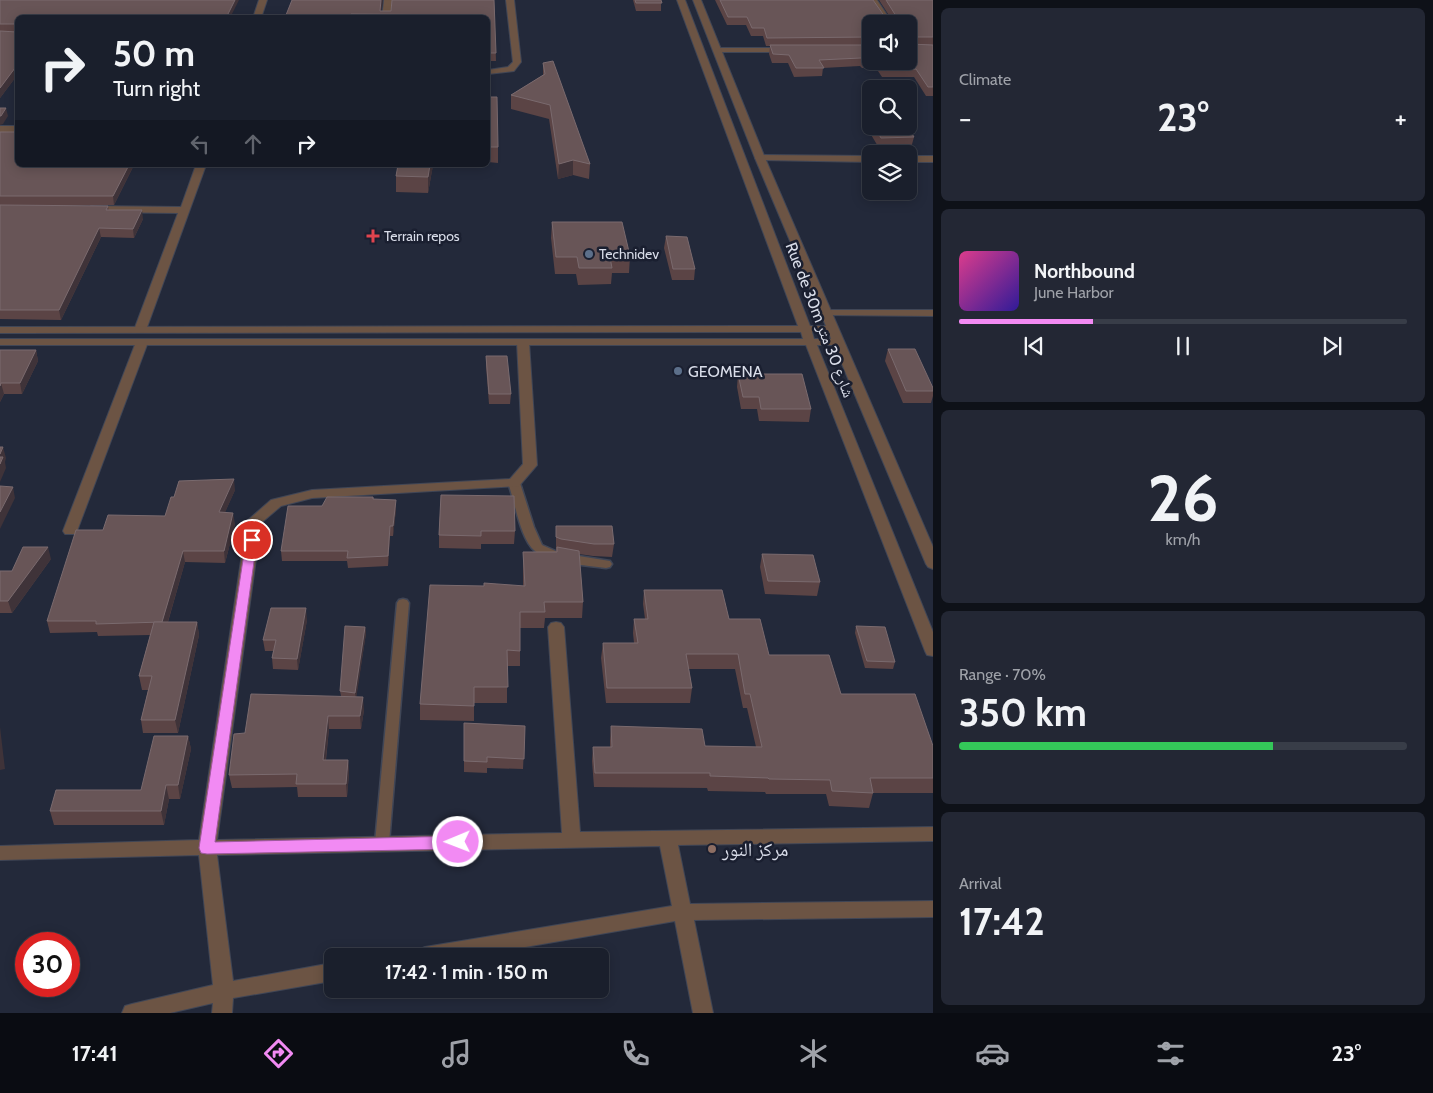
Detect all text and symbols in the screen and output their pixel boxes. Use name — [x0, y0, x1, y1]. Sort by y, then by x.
map controls — [862, 15, 917, 200]
button: sound — [862, 15, 917, 70]
text: 50 m — [113, 32, 195, 75]
icon: right — [30, 35, 95, 100]
text: Climate — [959, 70, 1011, 89]
text: Turn right — [113, 75, 200, 102]
button: search — [862, 80, 917, 135]
text: 23° — [1157, 94, 1209, 141]
text: − — [959, 101, 971, 135]
text: + — [1395, 101, 1407, 135]
icon: left — [186, 130, 214, 158]
icon: ahead — [239, 130, 267, 158]
icon: right — [292, 130, 320, 158]
button: layers — [862, 145, 917, 200]
place label: Terrain repos — [384, 227, 460, 245]
marker: Terrain repos — [366, 229, 380, 243]
street label: Rue de 30m شارع 30 متر — [781, 240, 858, 401]
place label: Technidev — [599, 245, 659, 263]
marker: Technidev — [583, 248, 595, 260]
text: Northbound — [1034, 260, 1135, 283]
text: June Harbor — [1034, 283, 1114, 302]
icon: previous — [1020, 332, 1048, 360]
icon: pause — [1169, 332, 1197, 360]
icon: next — [1318, 332, 1346, 360]
place label: GEOMENA — [688, 362, 763, 381]
marker: GEOMENA — [672, 365, 684, 377]
text: 26 — [1148, 458, 1218, 537]
pin — [231, 519, 273, 561]
icon: arrive — [238, 526, 266, 554]
text: km/h — [1165, 530, 1201, 549]
text: Range · 70% — [959, 665, 1046, 684]
text: 350 km — [959, 689, 1087, 736]
position arrow — [431, 815, 483, 867]
place label: مركز النور — [721, 838, 789, 861]
marker: مركز النور — [706, 843, 718, 855]
text: Arrival — [959, 874, 1002, 893]
text: 17:42 — [959, 898, 1045, 945]
speed limit sign: 30 — [15, 932, 80, 997]
text: 17:42 · 1 min · 150 m — [385, 961, 548, 984]
icon: directions — [261, 1036, 296, 1071]
icon: music — [439, 1036, 474, 1071]
icon: phone — [618, 1036, 653, 1071]
icon: climate — [796, 1036, 831, 1071]
icon: car — [975, 1036, 1010, 1071]
icon: filters — [1153, 1036, 1188, 1071]
text: 17:41 — [72, 1040, 118, 1067]
text: 23° — [1331, 1040, 1361, 1067]

